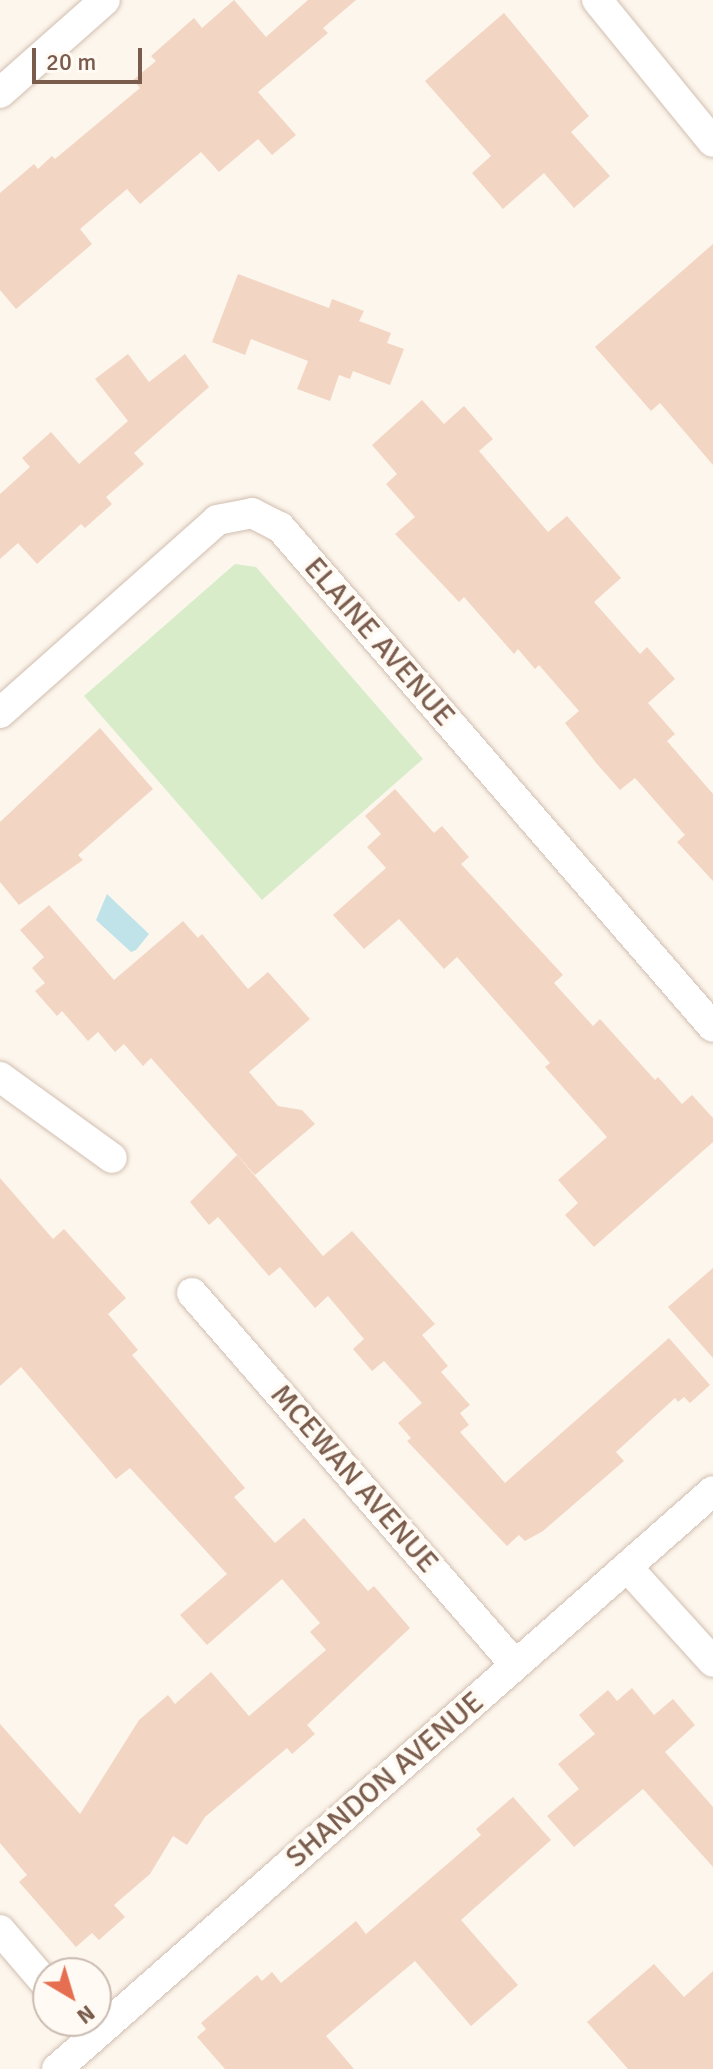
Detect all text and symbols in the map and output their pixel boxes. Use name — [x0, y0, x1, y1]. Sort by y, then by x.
scale bar — [36, 32, 146, 82]
text: 20 m — [46, 47, 96, 77]
street label: ELAINE AVENUE — [296, 550, 462, 734]
street label: MCEWAN AVENUE — [262, 1377, 446, 1581]
street label: SHANDON AVENUE — [279, 1684, 491, 1876]
north arrow — [32, 1957, 112, 2037]
text: N — [72, 1999, 100, 2030]

